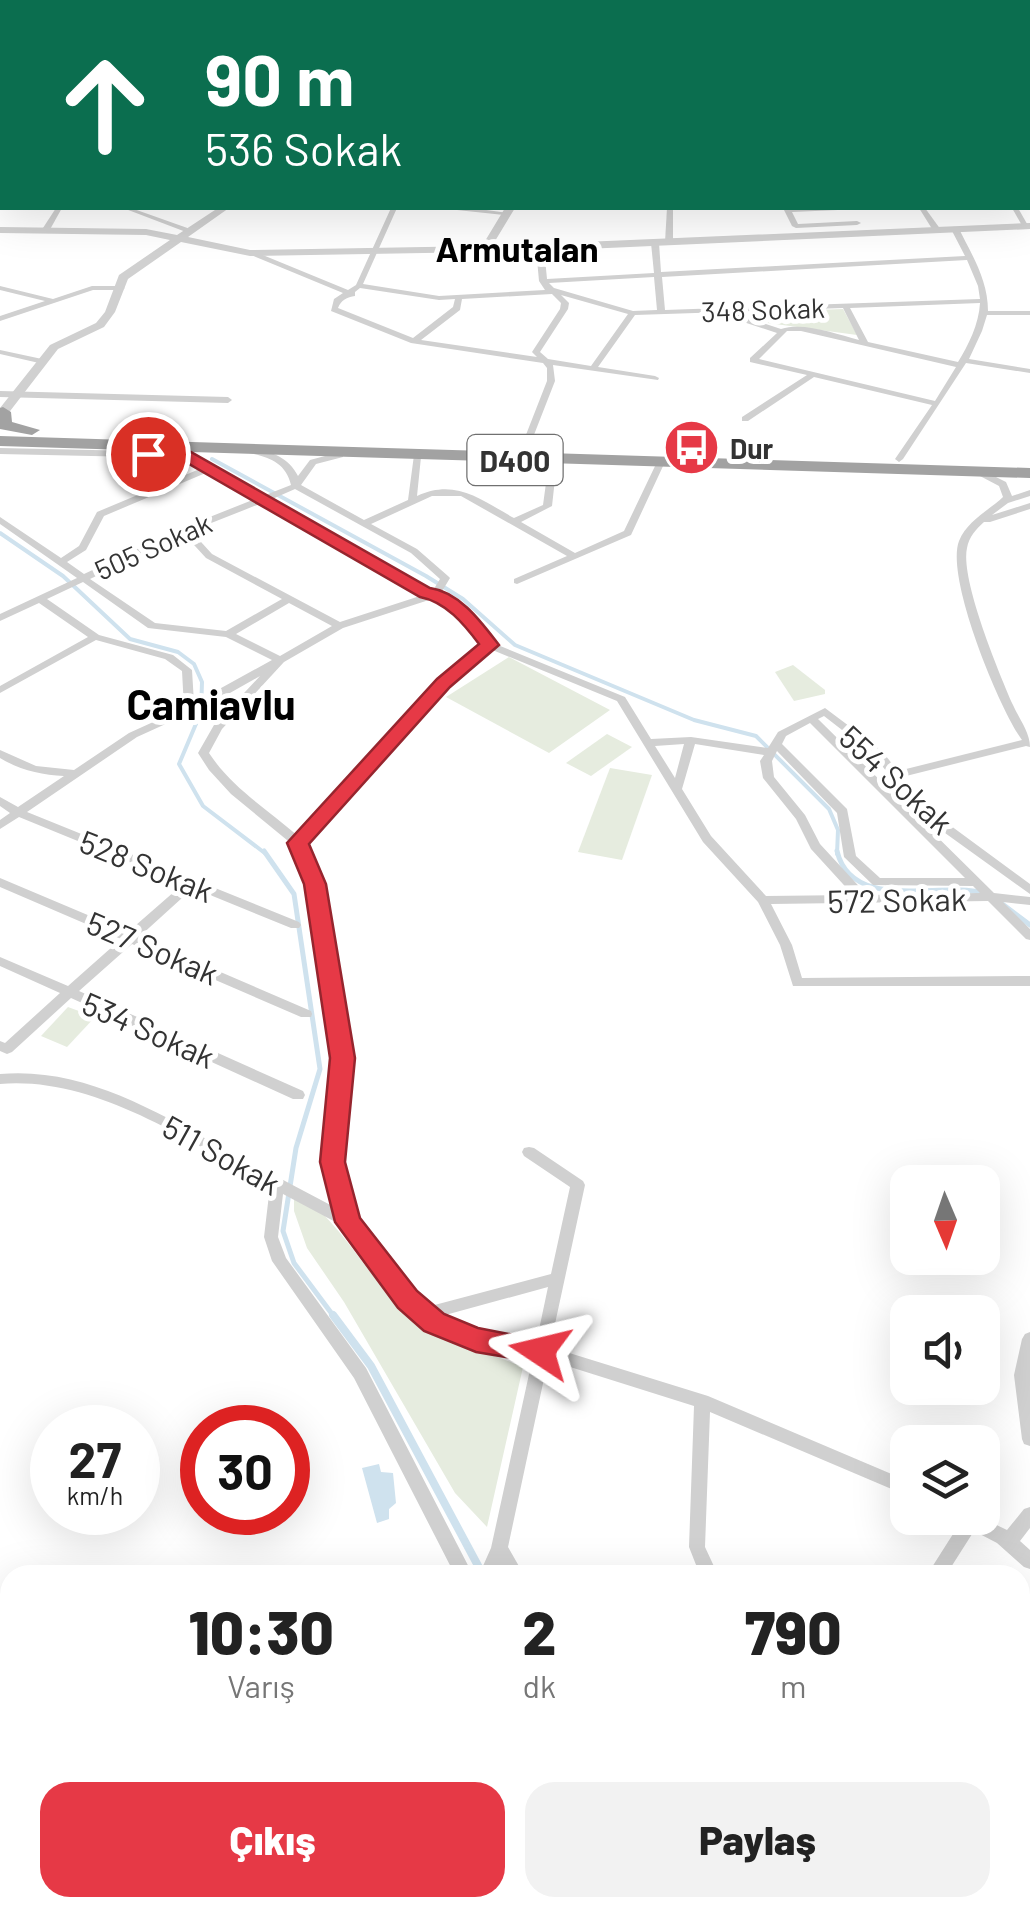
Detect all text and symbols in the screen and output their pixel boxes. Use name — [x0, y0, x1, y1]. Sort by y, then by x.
text: 90 m — [205, 36, 355, 120]
icon: ahead — [40, 40, 170, 170]
text: 536 Sokak — [205, 121, 402, 175]
district label: Armutalan — [435, 227, 599, 269]
street label: 348 Sokak — [701, 290, 825, 328]
pin — [106, 412, 191, 497]
bus stop icon: Dur — [661, 418, 721, 478]
icon: arrive — [121, 427, 176, 482]
place label: Dur — [730, 431, 773, 465]
road number: D400 — [468, 435, 562, 485]
street label: 505 Sokak — [89, 505, 217, 587]
district label: Camiavlu — [126, 678, 296, 728]
street label: 554 Sokak — [832, 717, 962, 841]
street label: 528 Sokak — [75, 821, 219, 909]
street label: 572 Sokak — [827, 879, 967, 919]
street label: 527 Sokak — [81, 902, 225, 992]
street label: 534 Sokak — [77, 983, 221, 1075]
street label: 511 Sokak — [156, 1106, 288, 1202]
north arrow — [890, 1165, 1000, 1275]
map controls — [890, 1165, 1000, 1535]
button: sound — [890, 1295, 1000, 1405]
position arrow — [488, 1299, 592, 1403]
speed limit sign: 30 — [180, 1405, 310, 1535]
button: layers — [890, 1425, 1000, 1535]
text: 27 — [69, 1428, 121, 1488]
text: km/h — [67, 1480, 123, 1510]
text: 10:30 — [189, 1595, 334, 1667]
text: 2 — [522, 1595, 556, 1667]
text: 790 — [745, 1595, 841, 1667]
text: Varış — [227, 1666, 295, 1704]
text: dk — [523, 1666, 556, 1704]
text: m — [780, 1666, 806, 1704]
button: Çıkış — [40, 1782, 505, 1897]
button: Paylaş — [525, 1782, 990, 1897]

